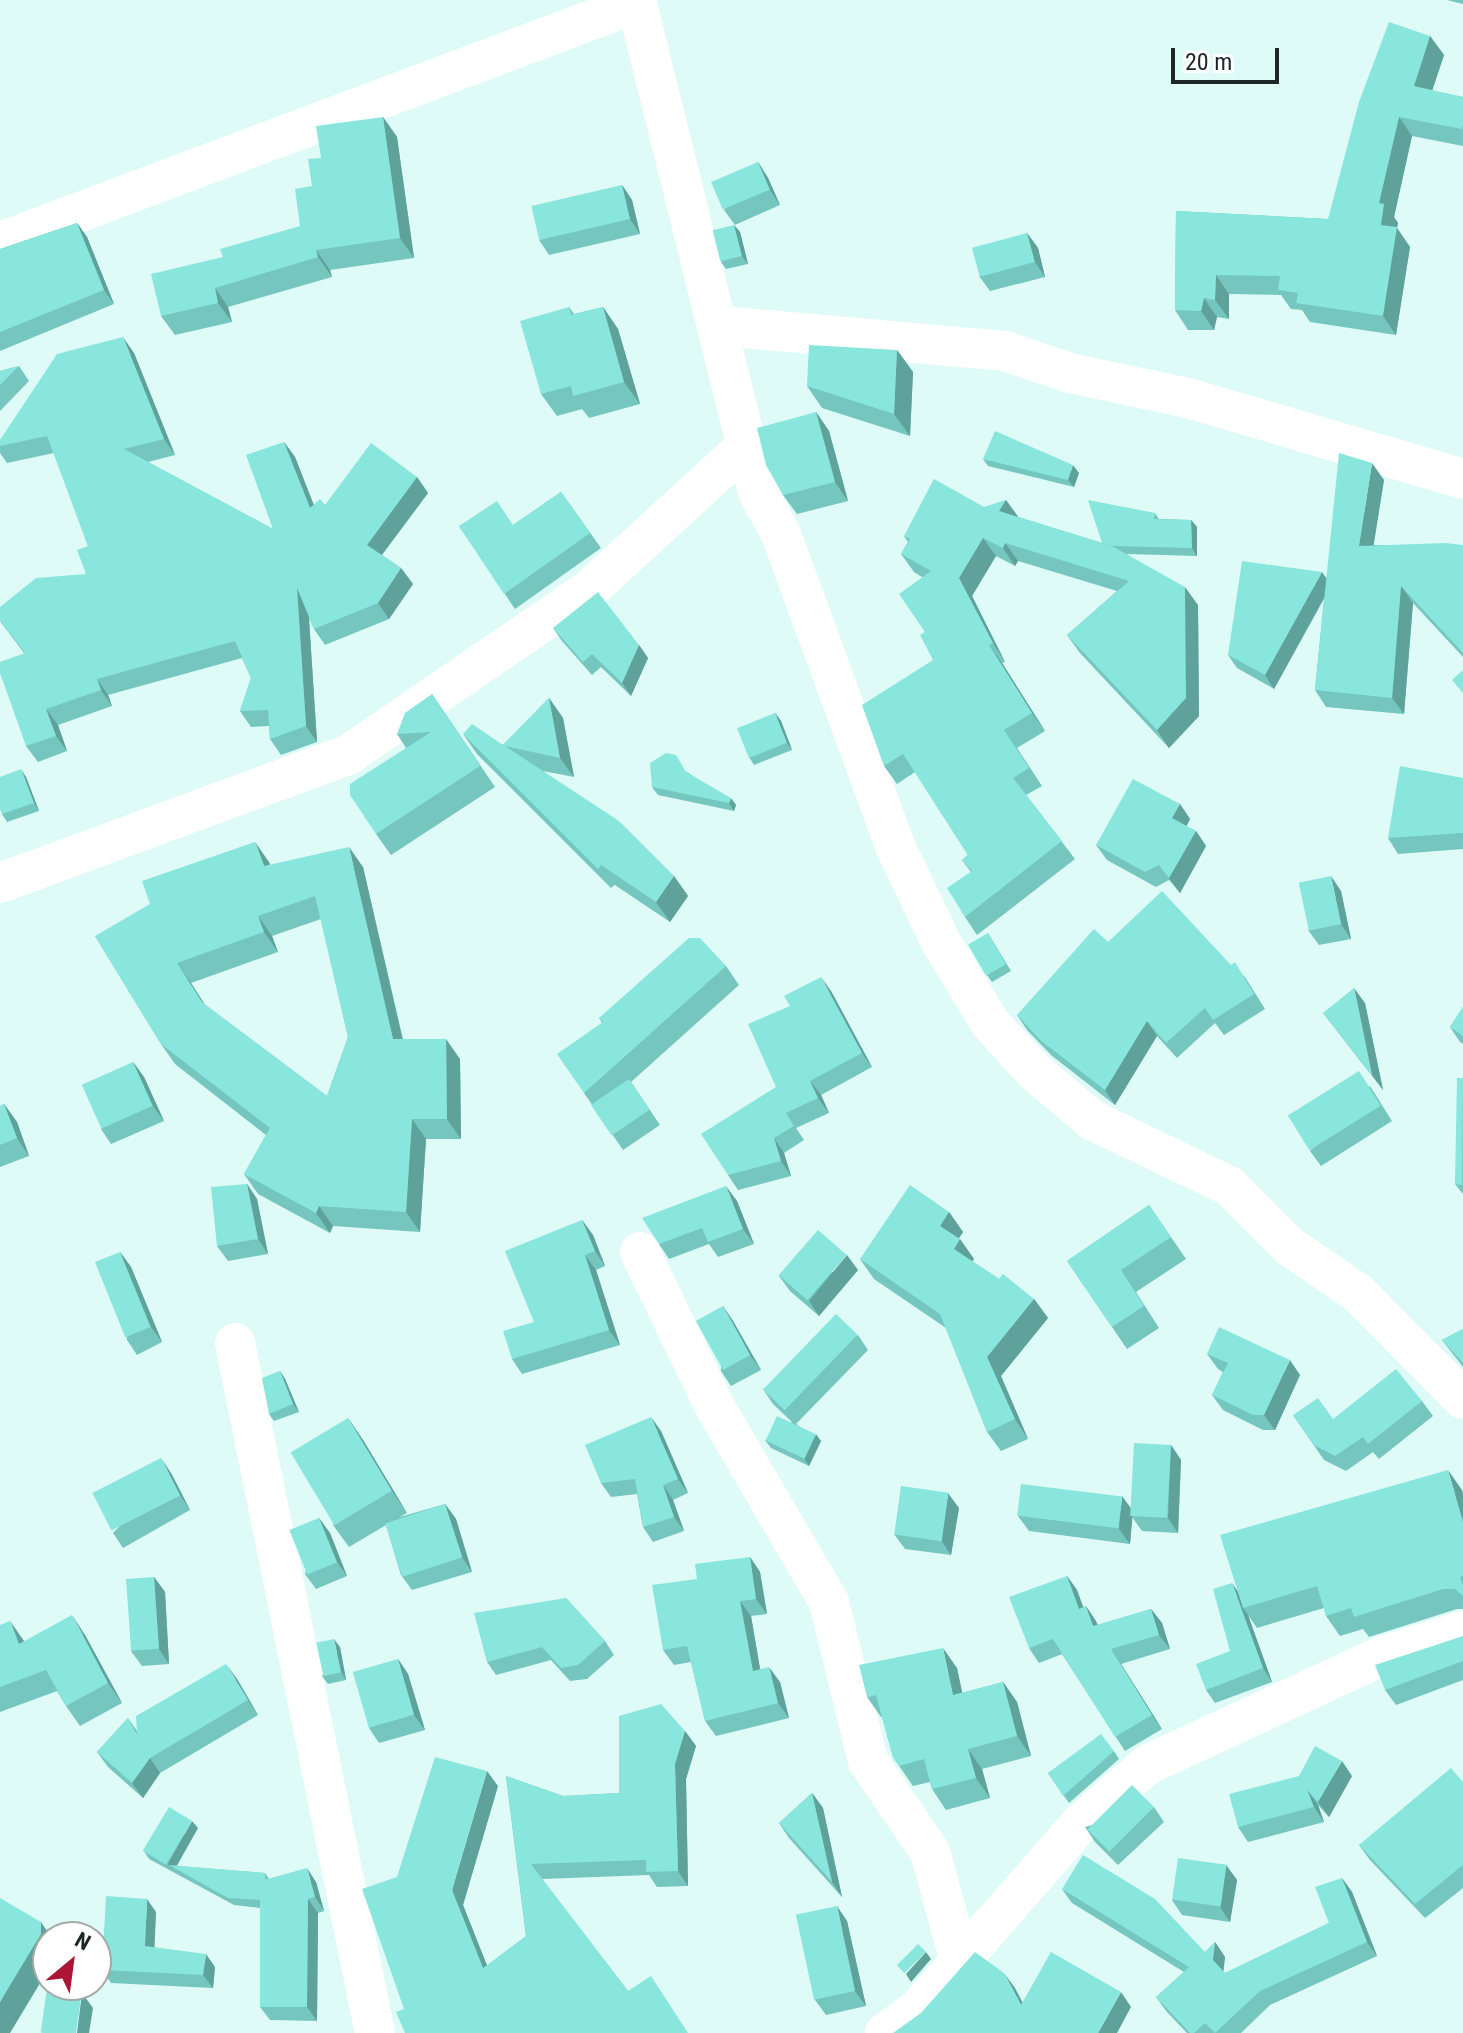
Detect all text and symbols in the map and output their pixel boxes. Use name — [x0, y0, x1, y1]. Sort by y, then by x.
scale bar — [1175, 32, 1283, 82]
text: 20 m — [1185, 48, 1232, 76]
north arrow — [32, 1921, 112, 2001]
text: N — [71, 1927, 95, 1956]

